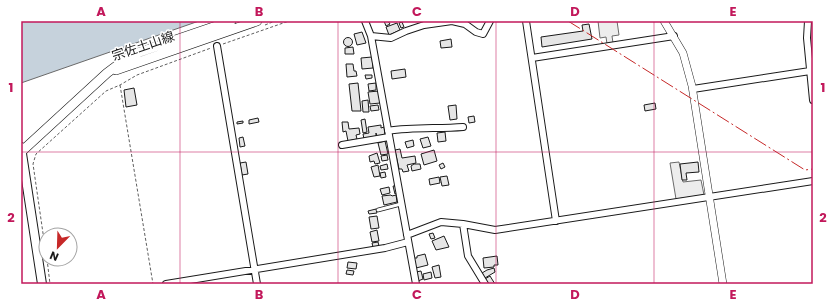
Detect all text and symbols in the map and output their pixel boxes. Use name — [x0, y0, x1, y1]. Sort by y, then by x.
text: A — [96, 2, 106, 21]
text: B — [255, 2, 264, 21]
text: C — [412, 2, 422, 21]
text: D — [570, 2, 580, 21]
text: E — [729, 2, 737, 21]
street label: 宗佐土山線 — [109, 26, 177, 66]
text: 1 — [9, 78, 13, 97]
text: 1 — [821, 78, 825, 97]
text: 2 — [7, 208, 15, 227]
text: 2 — [819, 208, 827, 227]
north arrow — [38, 227, 78, 267]
text: N — [47, 247, 61, 265]
text: A — [96, 285, 106, 304]
text: B — [255, 285, 264, 304]
text: C — [412, 285, 422, 304]
text: D — [570, 285, 580, 304]
text: E — [729, 285, 737, 304]

